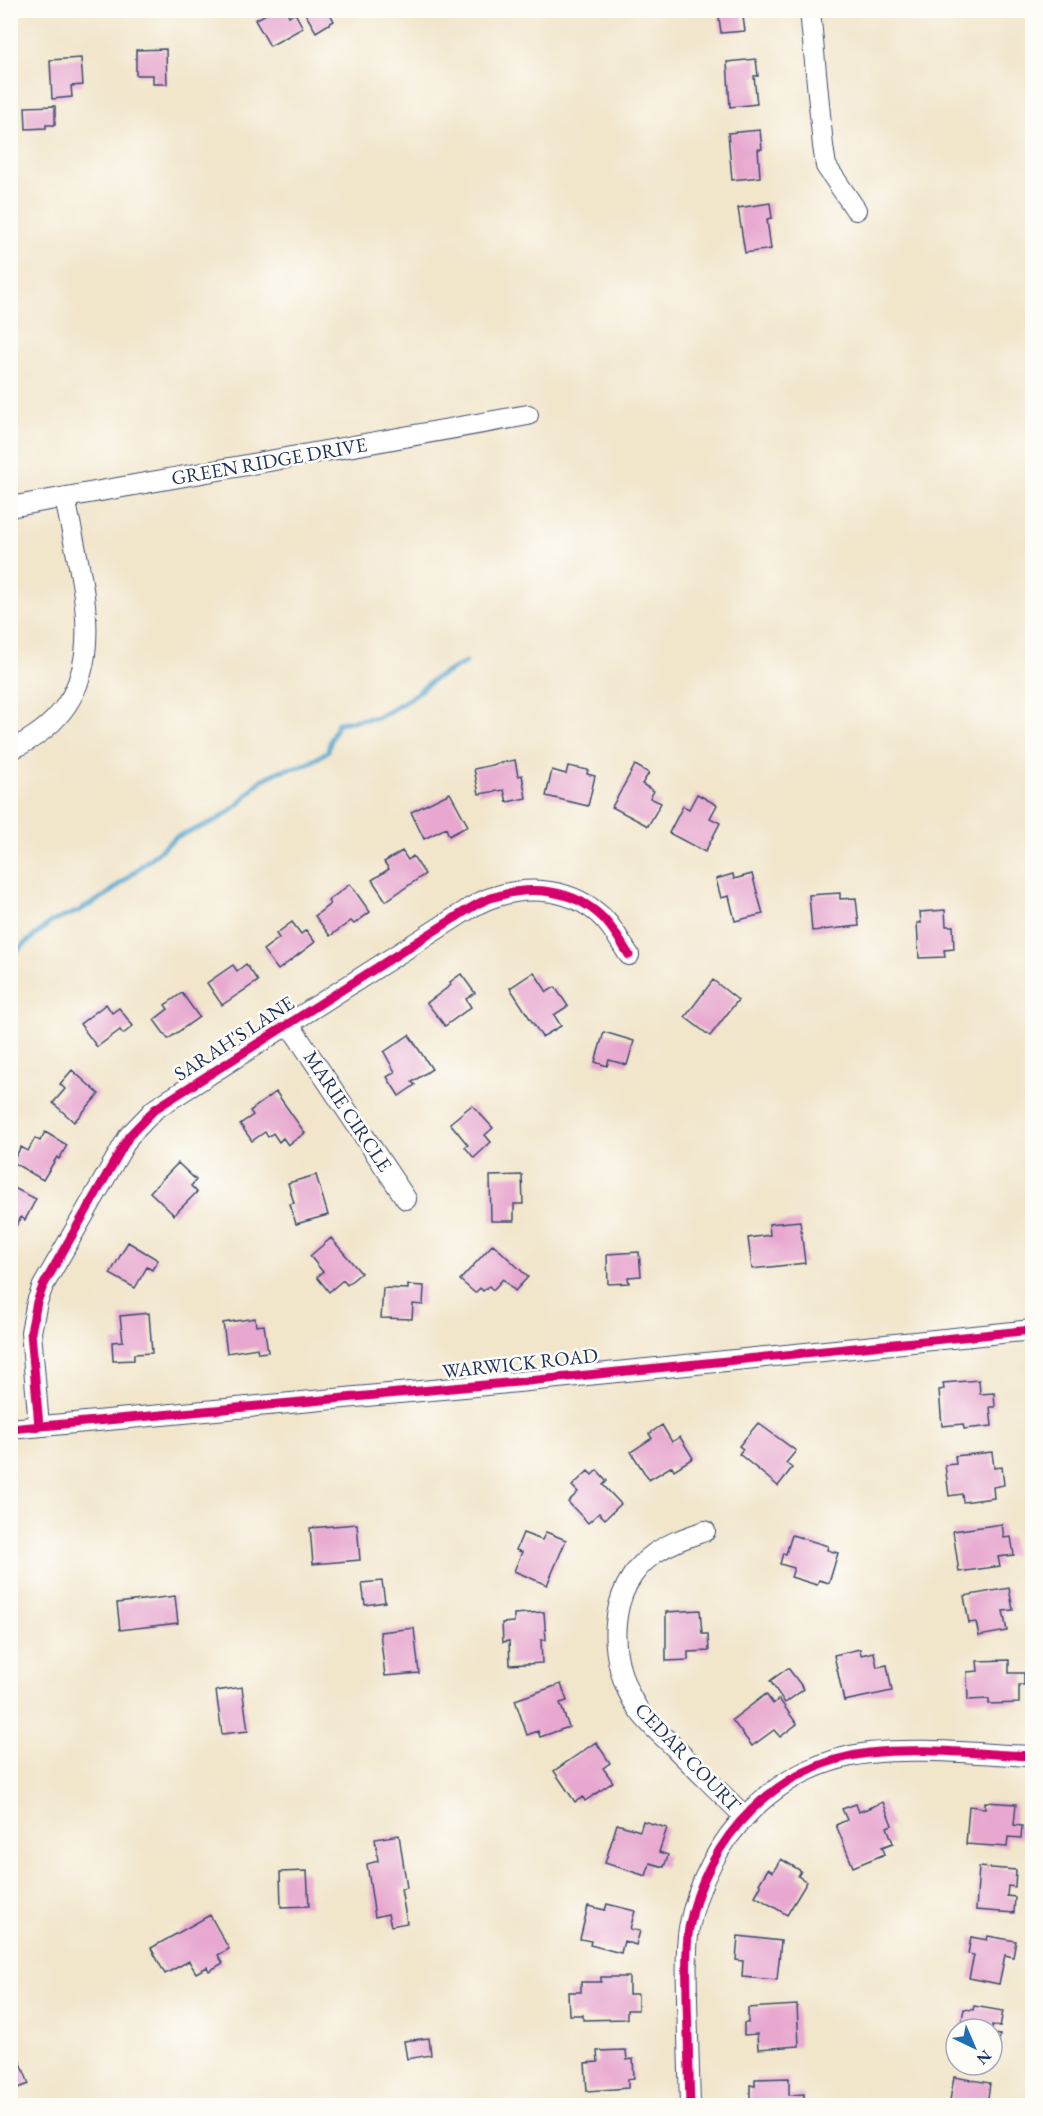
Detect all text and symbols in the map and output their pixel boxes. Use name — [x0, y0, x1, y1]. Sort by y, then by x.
street label: GREEN RIDGE DRIVE — [169, 431, 369, 491]
street label: SARAH'S LANE — [169, 989, 299, 1087]
street label: MARIE CIRCLE — [298, 1045, 398, 1177]
street label: WARWICK ROAD — [441, 1342, 599, 1384]
street label: CEDAR COURT — [629, 1697, 747, 1818]
north arrow — [944, 2017, 1004, 2077]
text: N — [972, 2045, 996, 2070]

